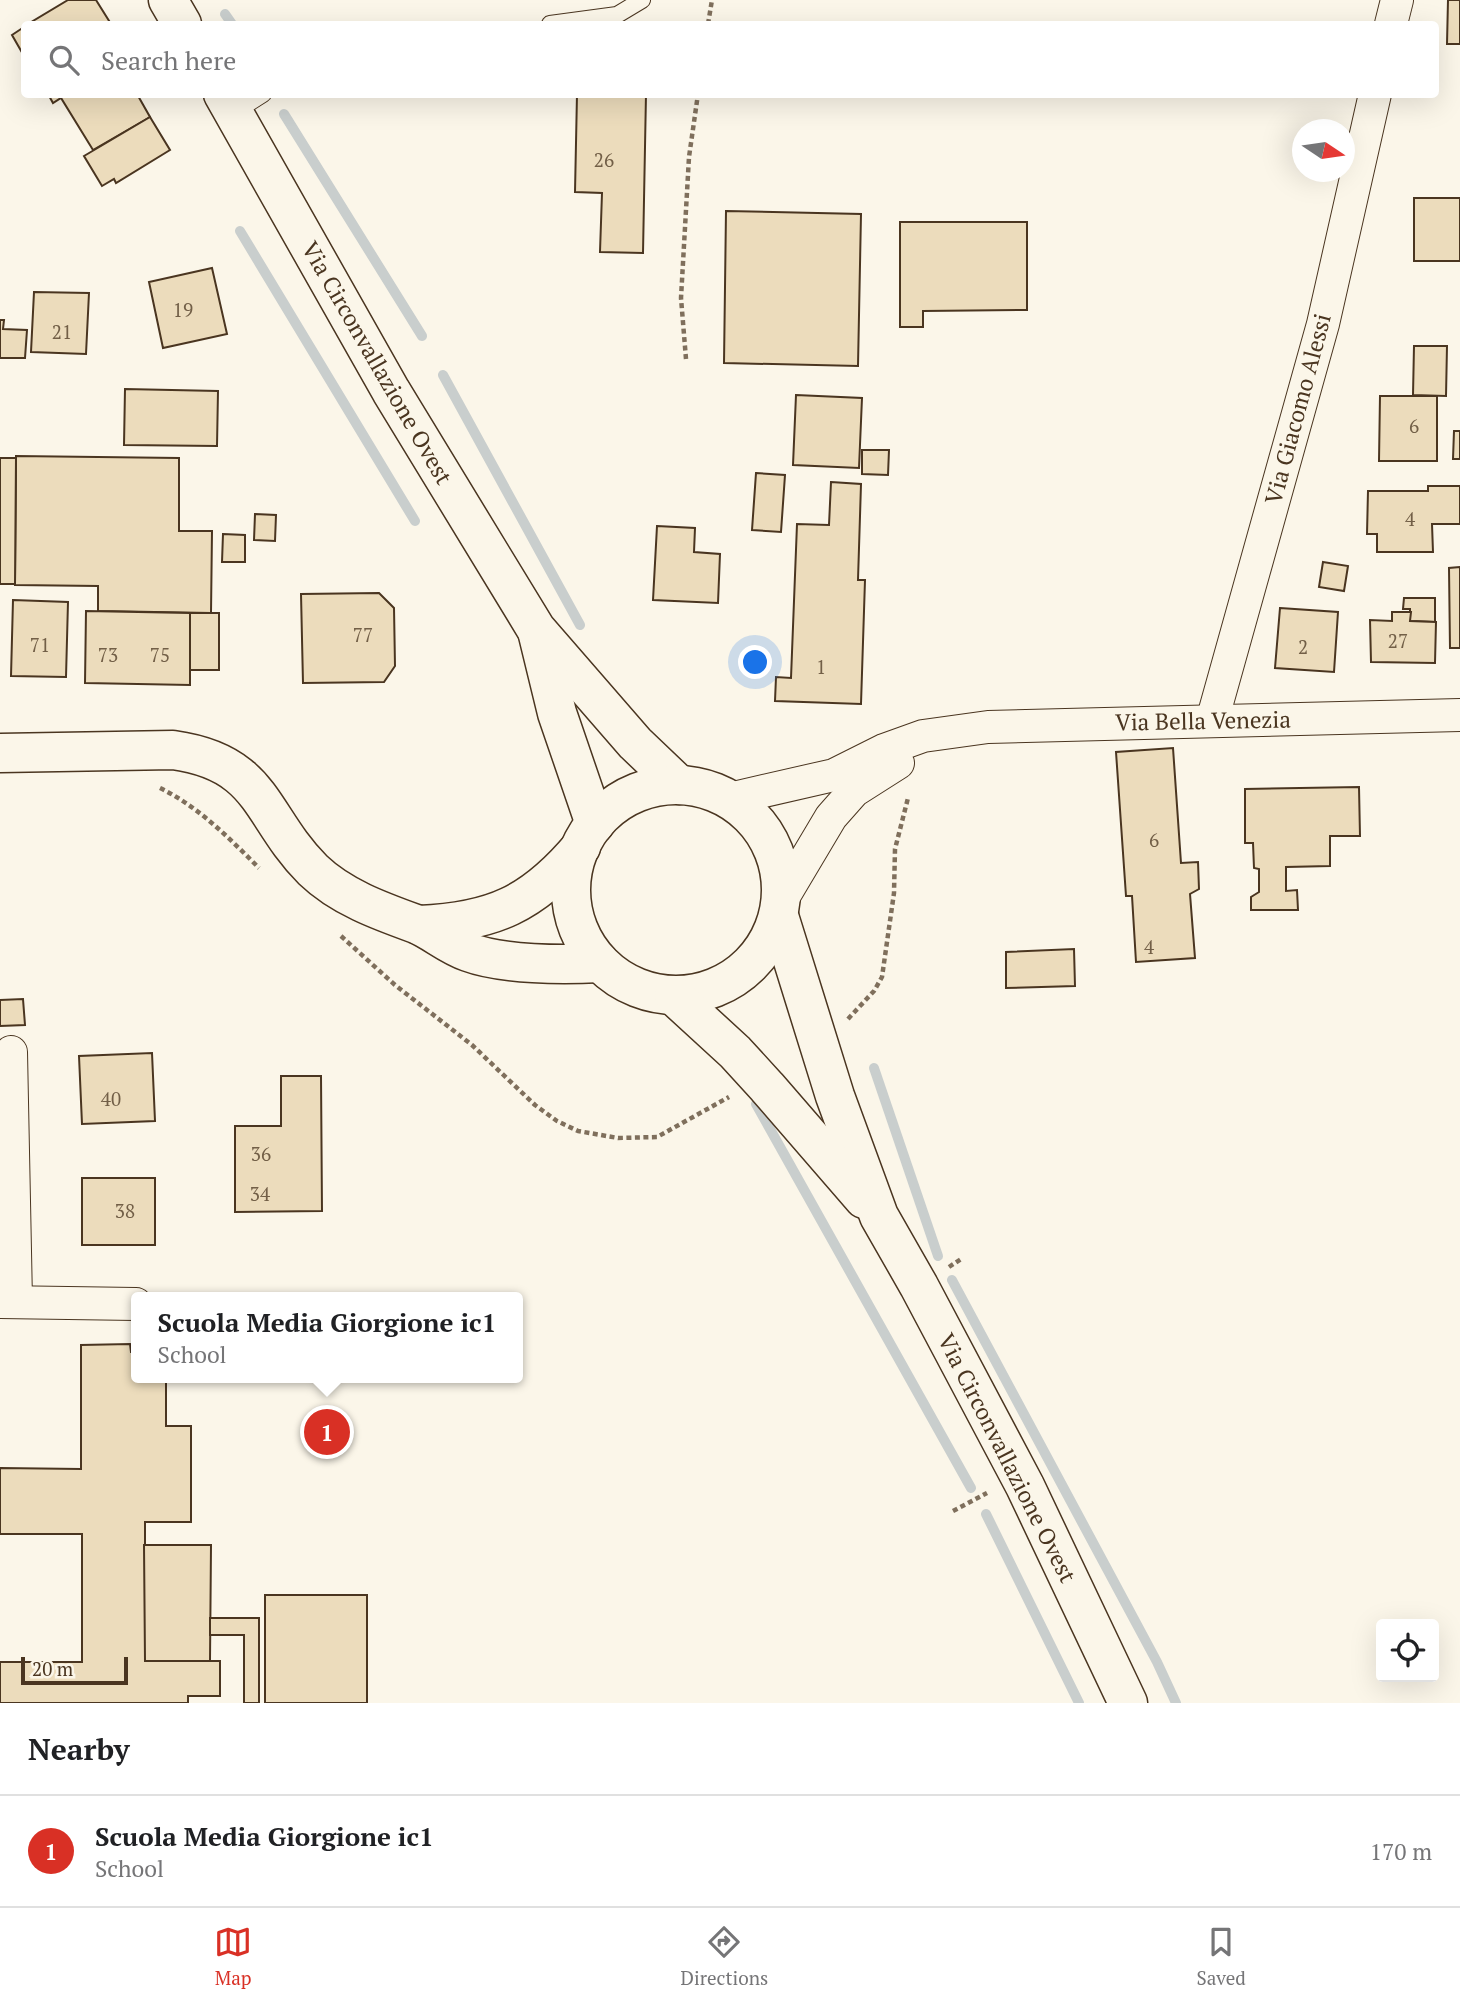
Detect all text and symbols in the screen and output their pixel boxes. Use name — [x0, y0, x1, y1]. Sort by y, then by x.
search box — [21, 21, 1439, 98]
icon: search — [45, 41, 83, 79]
text: Search here — [101, 43, 236, 77]
north arrow — [1292, 119, 1355, 182]
house number: 26 — [594, 147, 614, 172]
street label: Via Circonvallazione Ovest — [295, 236, 460, 490]
house number: 19 — [173, 297, 193, 322]
street label: Via Giacomo Alessi — [1257, 310, 1338, 508]
house number: 21 — [52, 319, 72, 344]
house number: 6 — [1409, 413, 1419, 438]
house number: 4 — [1405, 506, 1416, 531]
house number: 77 — [353, 622, 373, 647]
house number: 27 — [1388, 628, 1408, 653]
house number: 71 — [30, 632, 50, 657]
house number: 2 — [1298, 634, 1308, 659]
house number: 73 — [98, 642, 118, 667]
house number: 75 — [150, 642, 170, 667]
your location — [738, 645, 772, 679]
house number: 1 — [816, 654, 826, 679]
street label: Via Bella Venezia — [1115, 703, 1292, 738]
house number: 6 — [1149, 827, 1159, 852]
house number: 4 — [1144, 934, 1155, 959]
house number: 40 — [101, 1086, 121, 1111]
house number: 36 — [251, 1141, 271, 1166]
house number: 34 — [250, 1181, 271, 1206]
house number: 38 — [115, 1198, 135, 1223]
popup — [131, 1292, 523, 1383]
text: Scuola Media Giorgione ic1 — [158, 1305, 496, 1339]
street label: Via Circonvallazione Ovest — [931, 1328, 1084, 1588]
text: School — [158, 1339, 227, 1370]
pin: 1 — [304, 1406, 350, 1458]
map controls — [1376, 1619, 1439, 1682]
button: locate — [1376, 1619, 1439, 1682]
scale bar — [21, 1654, 128, 1686]
text: 20 m — [32, 1656, 73, 1681]
text: Nearby — [28, 1729, 130, 1769]
text: Scuola Media Giorgione ic1 — [95, 1819, 434, 1853]
text: 1 — [45, 1836, 58, 1867]
text: 170 m — [1370, 1836, 1432, 1867]
text: School — [95, 1853, 164, 1884]
tab: Map — [214, 1923, 252, 1990]
tab: Directions — [681, 1923, 768, 1990]
tab: Saved — [1197, 1923, 1246, 1990]

